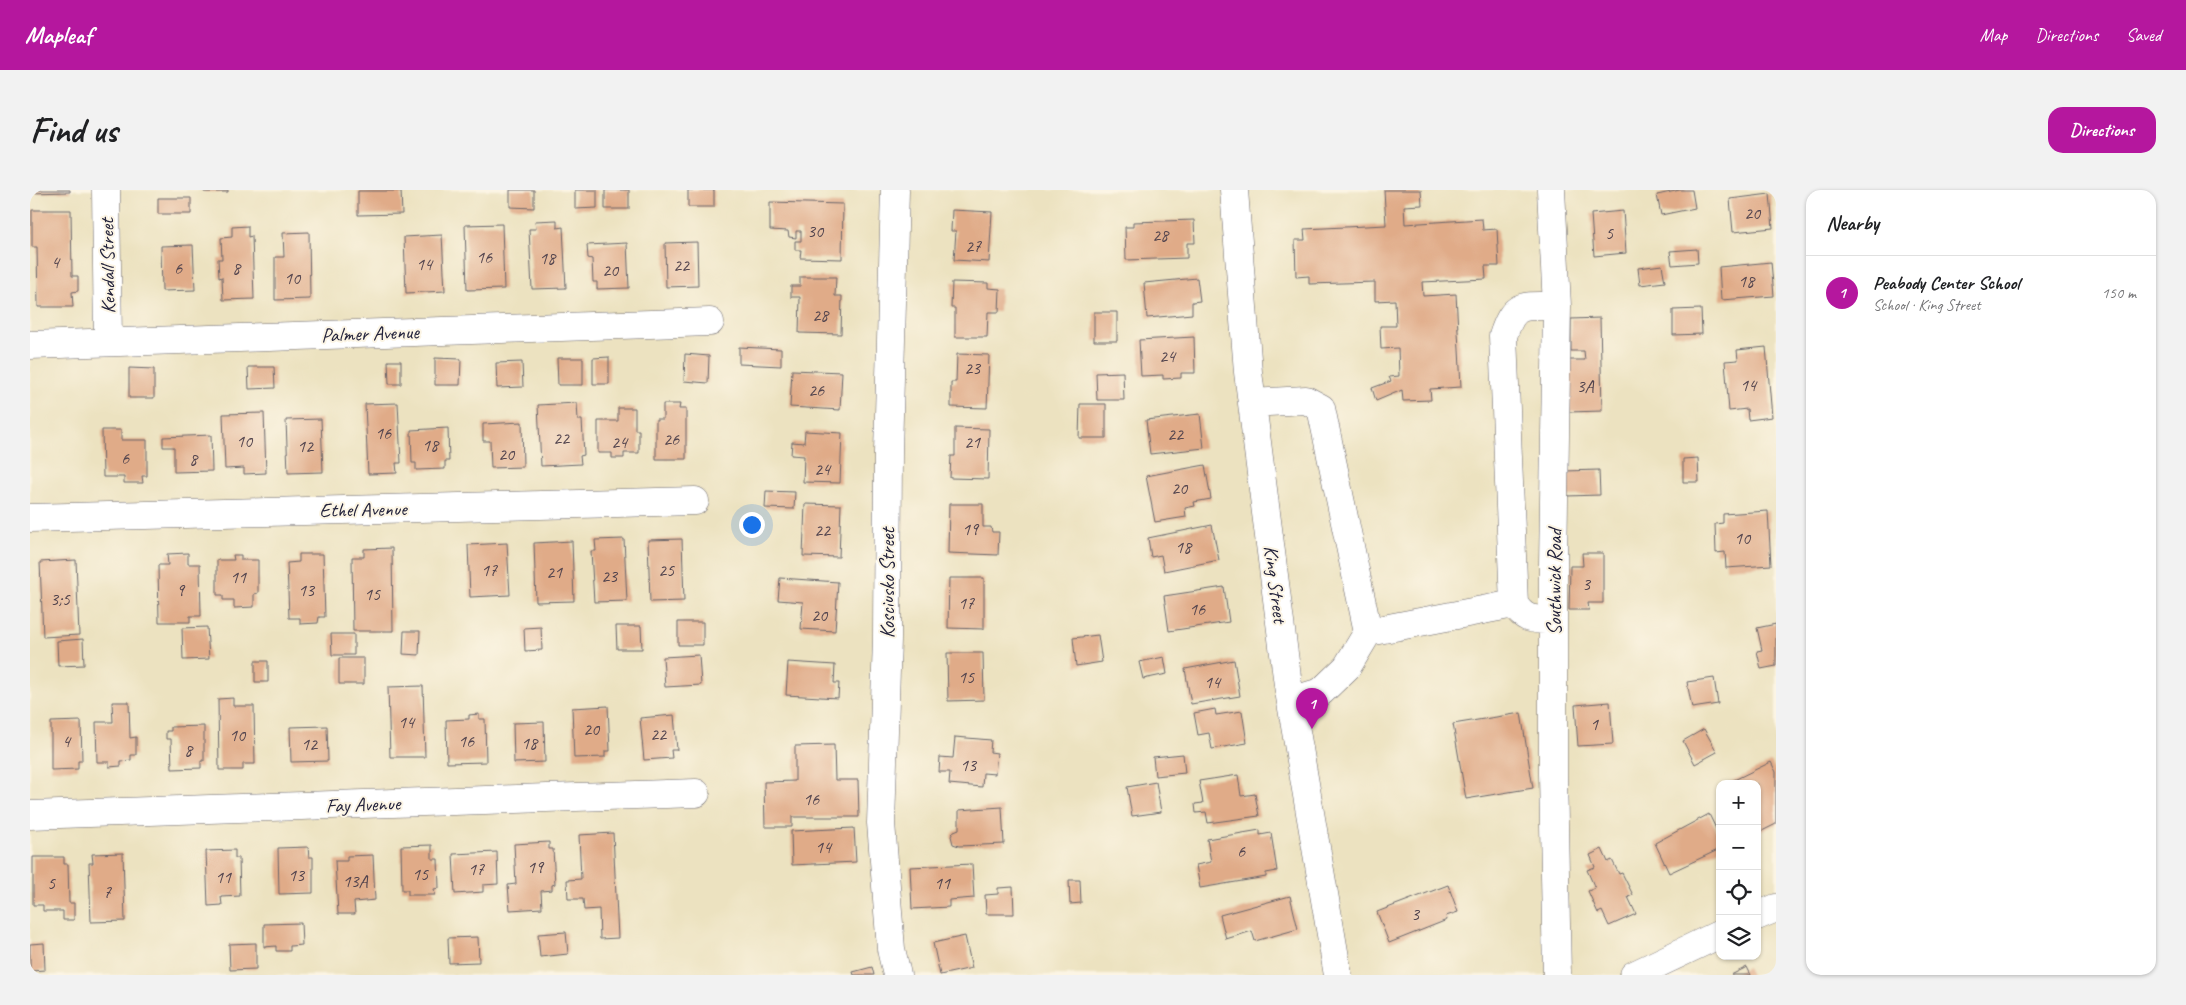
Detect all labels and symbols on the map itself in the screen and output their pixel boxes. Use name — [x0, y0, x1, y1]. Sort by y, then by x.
house number: 20 — [1744, 202, 1762, 224]
street label: Kendall Street — [94, 216, 121, 314]
house number: 30 — [807, 220, 825, 242]
house number: 5 — [1605, 222, 1614, 244]
house number: 28 — [1152, 224, 1170, 246]
house number: 27 — [965, 235, 982, 257]
house number: 16 — [476, 246, 493, 268]
house number: 18 — [539, 247, 557, 269]
house number: 4 — [51, 251, 61, 273]
house number: 14 — [416, 253, 434, 275]
house number: 22 — [673, 254, 691, 276]
house number: 6 — [174, 257, 183, 279]
house number: 8 — [232, 257, 242, 279]
house number: 20 — [602, 259, 620, 281]
house number: 10 — [284, 267, 302, 289]
house number: 18 — [1738, 270, 1756, 292]
house number: 28 — [812, 304, 830, 326]
street label: Palmer Avenue — [321, 319, 421, 348]
house number: 24 — [1159, 345, 1177, 367]
house number: 23 — [964, 357, 982, 379]
house number: 14 — [1740, 374, 1758, 396]
house number: 3A — [1576, 375, 1595, 397]
house number: 26 — [808, 379, 825, 401]
house number: 16 — [375, 422, 392, 444]
house number: 22 — [1167, 423, 1185, 445]
house number: 22 — [553, 427, 571, 449]
house number: 26 — [663, 428, 680, 450]
house number: 10 — [236, 430, 254, 452]
house number: 24 — [611, 431, 629, 453]
house number: 21 — [964, 431, 981, 453]
house number: 18 — [422, 434, 440, 456]
house number: 12 — [297, 435, 315, 457]
house number: 20 — [498, 443, 516, 465]
house number: 6 — [121, 447, 130, 469]
house number: 8 — [189, 448, 199, 470]
house number: 24 — [814, 458, 832, 480]
house number: 20 — [1171, 477, 1189, 499]
street label: Ethel Avenue — [319, 496, 408, 523]
your location — [739, 512, 765, 538]
house number: 19 — [962, 518, 980, 540]
house number: 22 — [814, 519, 832, 541]
street label: Kosciusko Street — [875, 525, 900, 638]
street label: Southwick Road — [1542, 526, 1567, 635]
house number: 10 — [1734, 527, 1752, 549]
house number: 18 — [1175, 536, 1193, 558]
street label: King Street — [1258, 544, 1293, 627]
house number: 17 — [481, 559, 498, 581]
house number: 25 — [658, 559, 675, 581]
house number: 21 — [546, 561, 563, 583]
house number: 23 — [601, 565, 619, 587]
house number: 11 — [230, 566, 247, 588]
house number: 3 — [1582, 573, 1592, 595]
house number: 9 — [176, 579, 186, 601]
house number: 13 — [298, 579, 316, 601]
house number: 15 — [364, 583, 381, 605]
house number: 3;5 — [50, 588, 71, 610]
house number: 17 — [958, 592, 975, 614]
house number: 16 — [1189, 598, 1206, 620]
house number: 20 — [811, 604, 829, 626]
house number: 15 — [958, 666, 975, 688]
house number: 14 — [1204, 671, 1222, 693]
pin: 1 — [1296, 688, 1328, 729]
house number: 14 — [398, 711, 416, 733]
house number: 1 — [1590, 713, 1599, 735]
house number: 20 — [583, 718, 601, 740]
house number: 22 — [650, 723, 668, 745]
house number: 10 — [229, 724, 247, 746]
house number: 4 — [62, 730, 72, 752]
house number: 16 — [458, 730, 475, 752]
house number: 18 — [521, 732, 539, 754]
house number: 12 — [301, 733, 319, 755]
house number: 8 — [184, 739, 194, 761]
house number: 13 — [960, 754, 978, 776]
house number: 16 — [803, 788, 820, 810]
street label: Fay Avenue — [325, 791, 402, 818]
house number: 14 — [815, 836, 833, 858]
house number: 6 — [1237, 840, 1246, 862]
house number: 19 — [527, 856, 545, 878]
house number: 17 — [468, 858, 485, 880]
house number: 15 — [412, 863, 429, 885]
house number: 13 — [288, 864, 306, 886]
house number: 11 — [215, 866, 232, 888]
house number: 13A — [342, 870, 369, 892]
house number: 5 — [47, 872, 56, 894]
house number: 11 — [934, 872, 951, 894]
house number: 7 — [103, 881, 112, 903]
house number: 3 — [1411, 903, 1421, 925]

